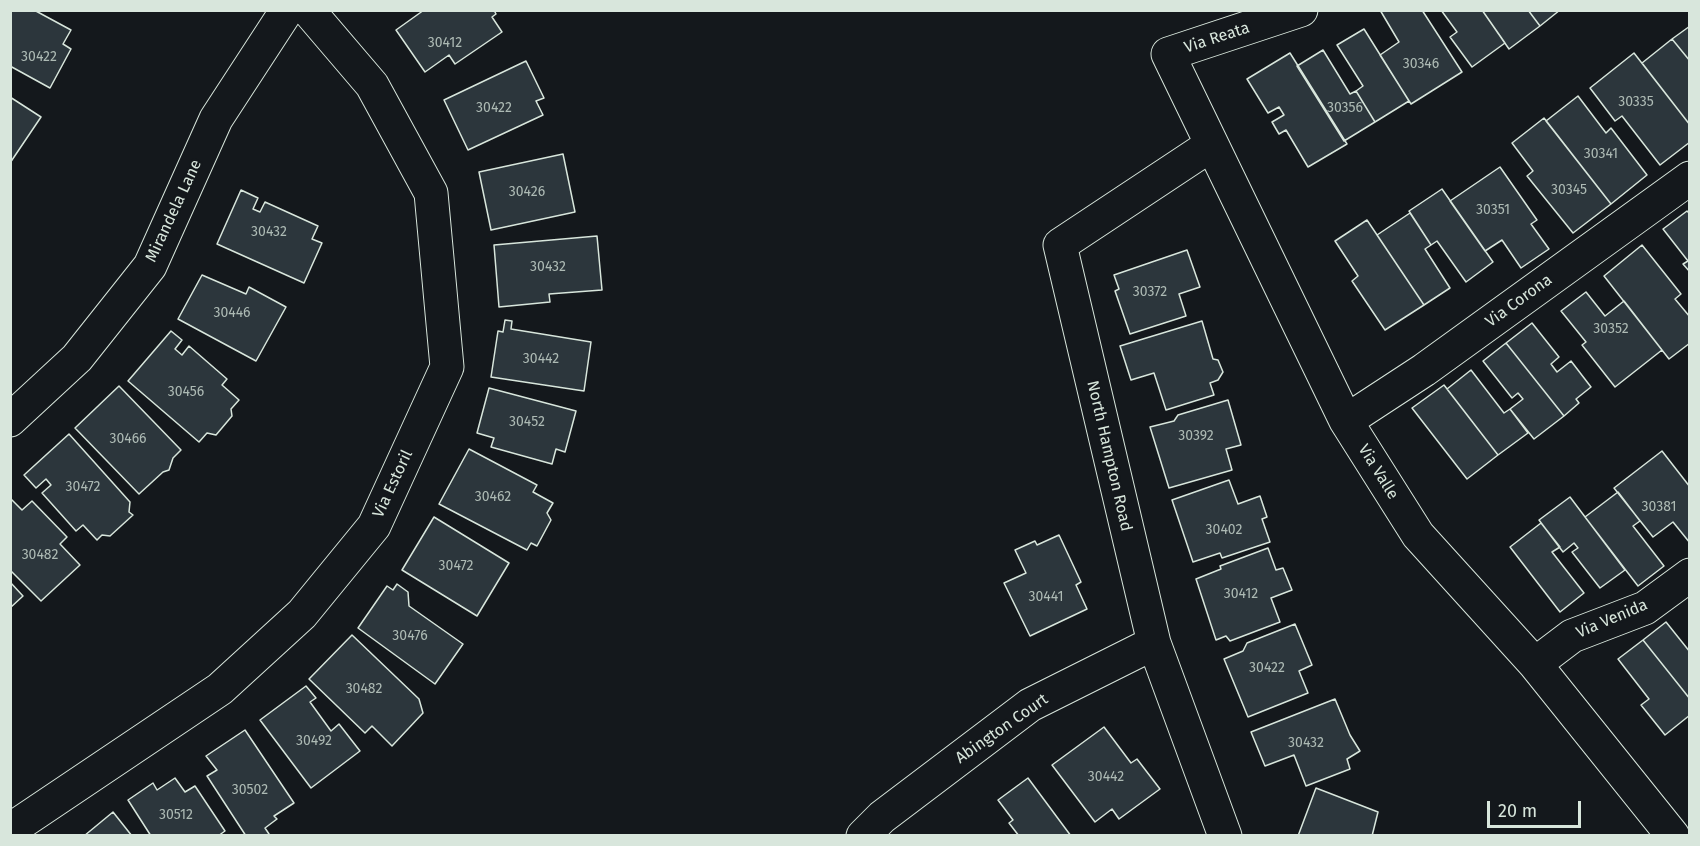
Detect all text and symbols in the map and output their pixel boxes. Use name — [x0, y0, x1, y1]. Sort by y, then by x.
street label: Via Reata — [1182, 18, 1252, 58]
house number: 30412 — [428, 35, 462, 51]
house number: 30422 — [21, 49, 57, 65]
house number: 30346 — [1403, 56, 1439, 72]
house number: 30335 — [1618, 94, 1654, 110]
house number: 30422 — [476, 100, 512, 116]
house number: 30356 — [1327, 100, 1363, 116]
house number: 30341 — [1584, 146, 1618, 162]
street label: Mirandela Lane — [142, 157, 206, 265]
house number: 30345 — [1551, 182, 1587, 198]
house number: 30426 — [509, 184, 545, 200]
house number: 30351 — [1476, 202, 1510, 218]
house number: 30432 — [251, 224, 287, 240]
house number: 30432 — [530, 259, 566, 275]
street label: Via Corona — [1482, 270, 1556, 332]
house number: 30372 — [1133, 284, 1167, 300]
house number: 30446 — [213, 305, 251, 321]
house number: 30352 — [1593, 321, 1629, 337]
house number: 30442 — [523, 351, 559, 367]
street label: North Hampton Road — [1082, 379, 1136, 533]
house number: 30456 — [168, 384, 204, 400]
house number: 30452 — [509, 414, 545, 430]
house number: 30392 — [1178, 428, 1214, 444]
house number: 30466 — [109, 431, 147, 447]
street label: Via Valle — [1354, 441, 1402, 503]
street label: Via Estoril — [369, 447, 417, 521]
house number: 30472 — [66, 479, 100, 495]
house number: 30462 — [475, 489, 511, 505]
house number: 30381 — [1642, 499, 1676, 515]
house number: 30402 — [1206, 522, 1242, 538]
house number: 30482 — [22, 547, 58, 563]
house number: 30472 — [439, 558, 473, 574]
house number: 30412 — [1224, 586, 1258, 602]
house number: 30441 — [1029, 589, 1063, 605]
street label: Via Venida — [1573, 595, 1651, 643]
house number: 30476 — [392, 628, 428, 644]
house number: 30422 — [1249, 660, 1285, 676]
house number: 30482 — [346, 681, 382, 697]
street label: Abington Court — [952, 690, 1052, 768]
house number: 30492 — [296, 733, 332, 749]
house number: 30432 — [1288, 735, 1324, 751]
house number: 30442 — [1088, 769, 1124, 785]
house number: 30502 — [232, 782, 268, 798]
scale bar — [1490, 789, 1584, 827]
text: 20 m — [1498, 800, 1537, 822]
house number: 30512 — [159, 807, 193, 823]

